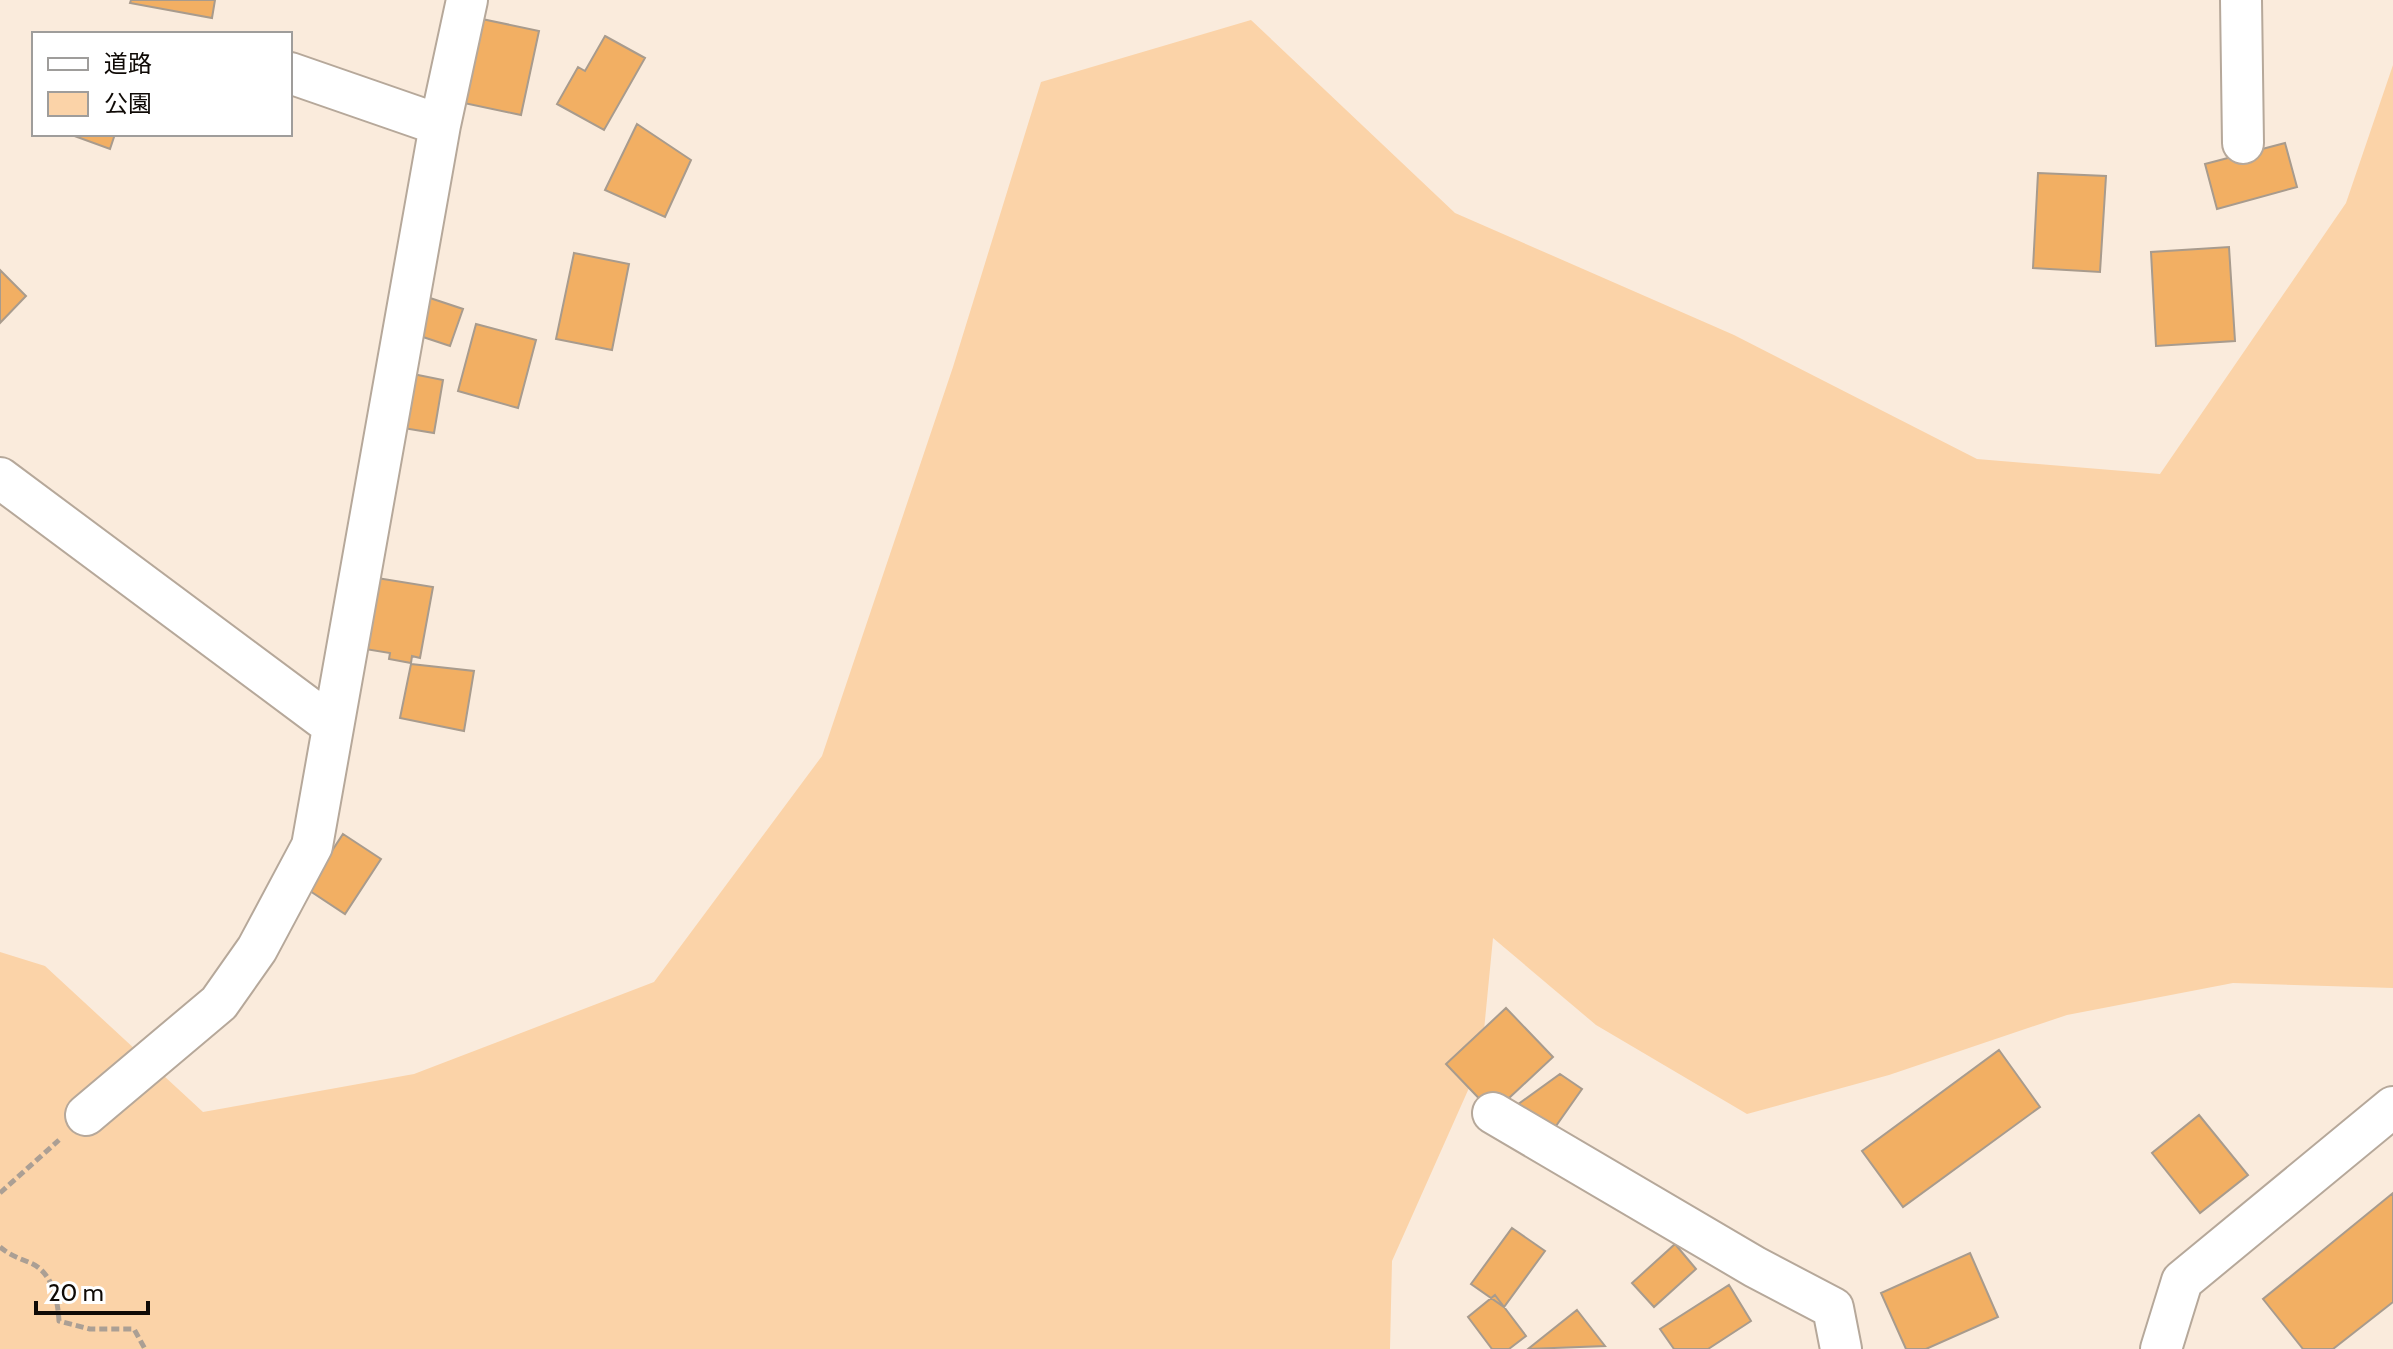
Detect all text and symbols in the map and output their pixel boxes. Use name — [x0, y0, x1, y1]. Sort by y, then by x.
legend — [32, 32, 292, 136]
text: 道路 — [104, 49, 152, 78]
text: 公園 — [104, 89, 152, 118]
scale bar — [36, 1265, 148, 1315]
text: 20 m — [48, 1278, 104, 1307]

